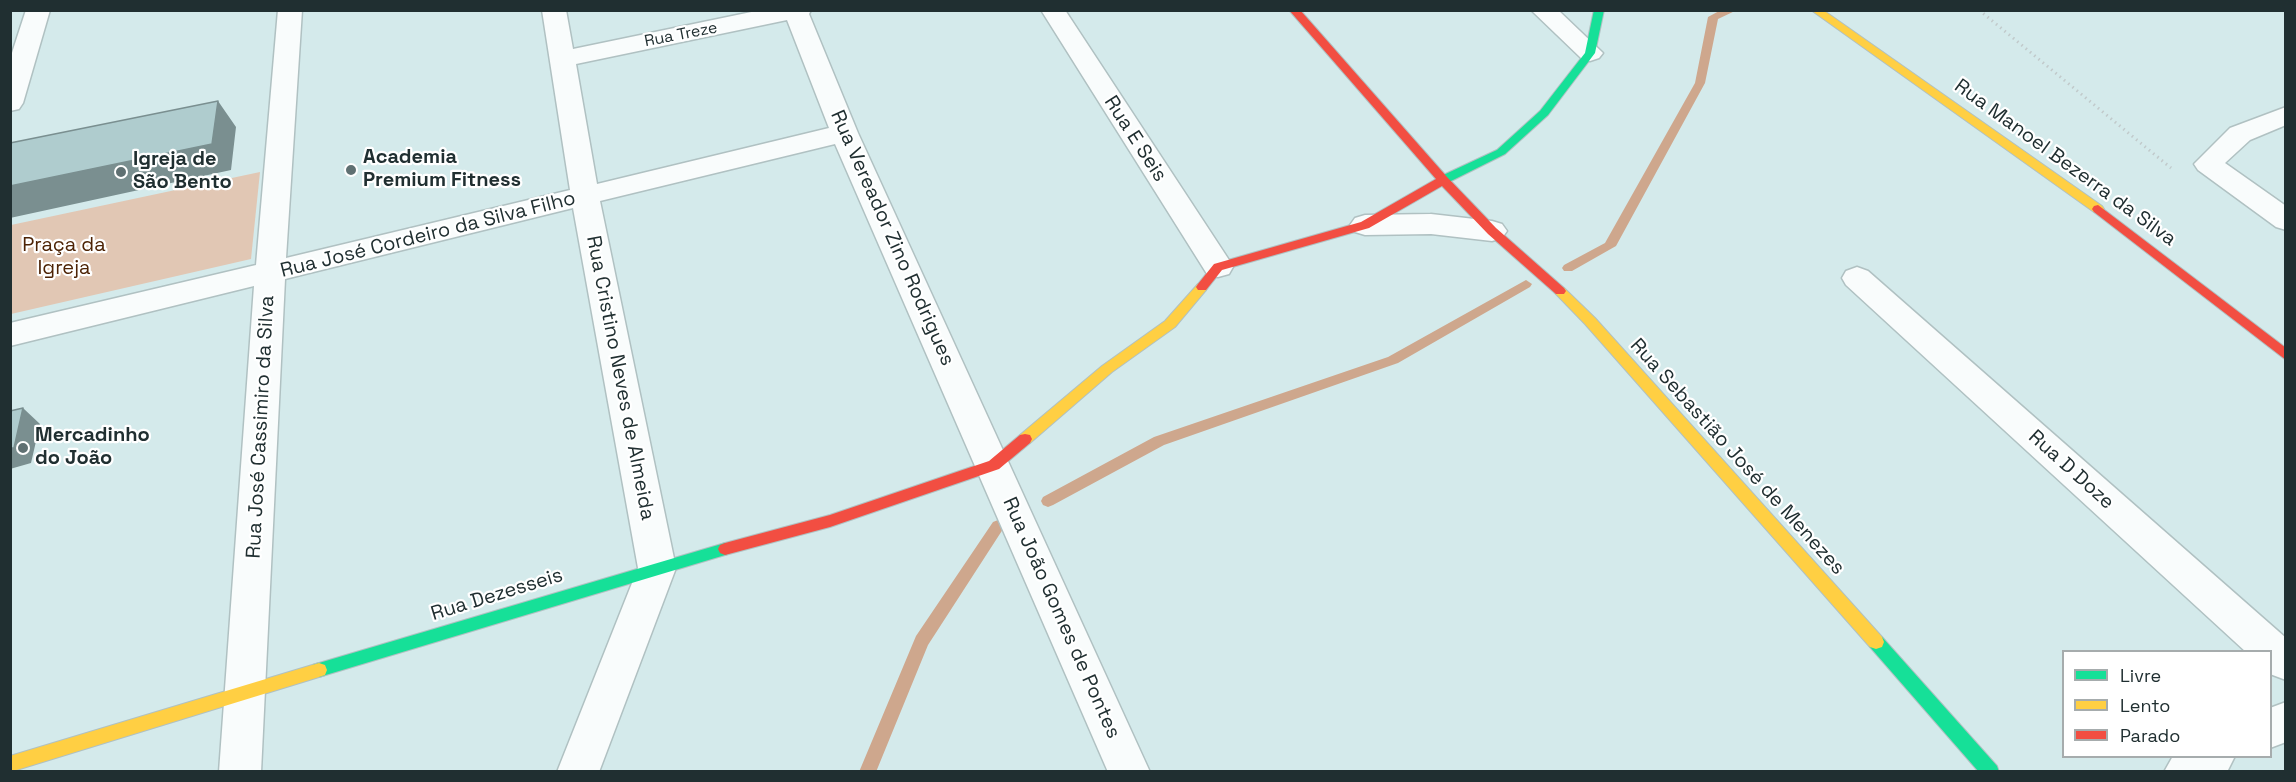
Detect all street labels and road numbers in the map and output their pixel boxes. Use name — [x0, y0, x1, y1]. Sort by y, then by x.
street label: Rua Treze — [643, 19, 719, 51]
street label: Rua Manoel Bezerra da Silva — [1949, 74, 2181, 252]
street label: Rua E Seis — [1098, 92, 1172, 186]
street label: Rua Vereador Zino Rodrigues — [825, 107, 959, 369]
street label: Rua José Cordeiro da Silva Filho — [278, 187, 578, 283]
street label: Rua Cristino Neves de Almeida — [581, 234, 659, 522]
street label: Rua José Cassimiro da Silva — [242, 295, 280, 559]
street label: Rua Sebastião José de Menezes — [1625, 334, 1849, 580]
street label: Rua D Doze — [2023, 425, 2119, 515]
street label: Rua João Gomes de Pontes — [997, 494, 1125, 742]
street label: Rua Dezesseis — [428, 564, 566, 626]

